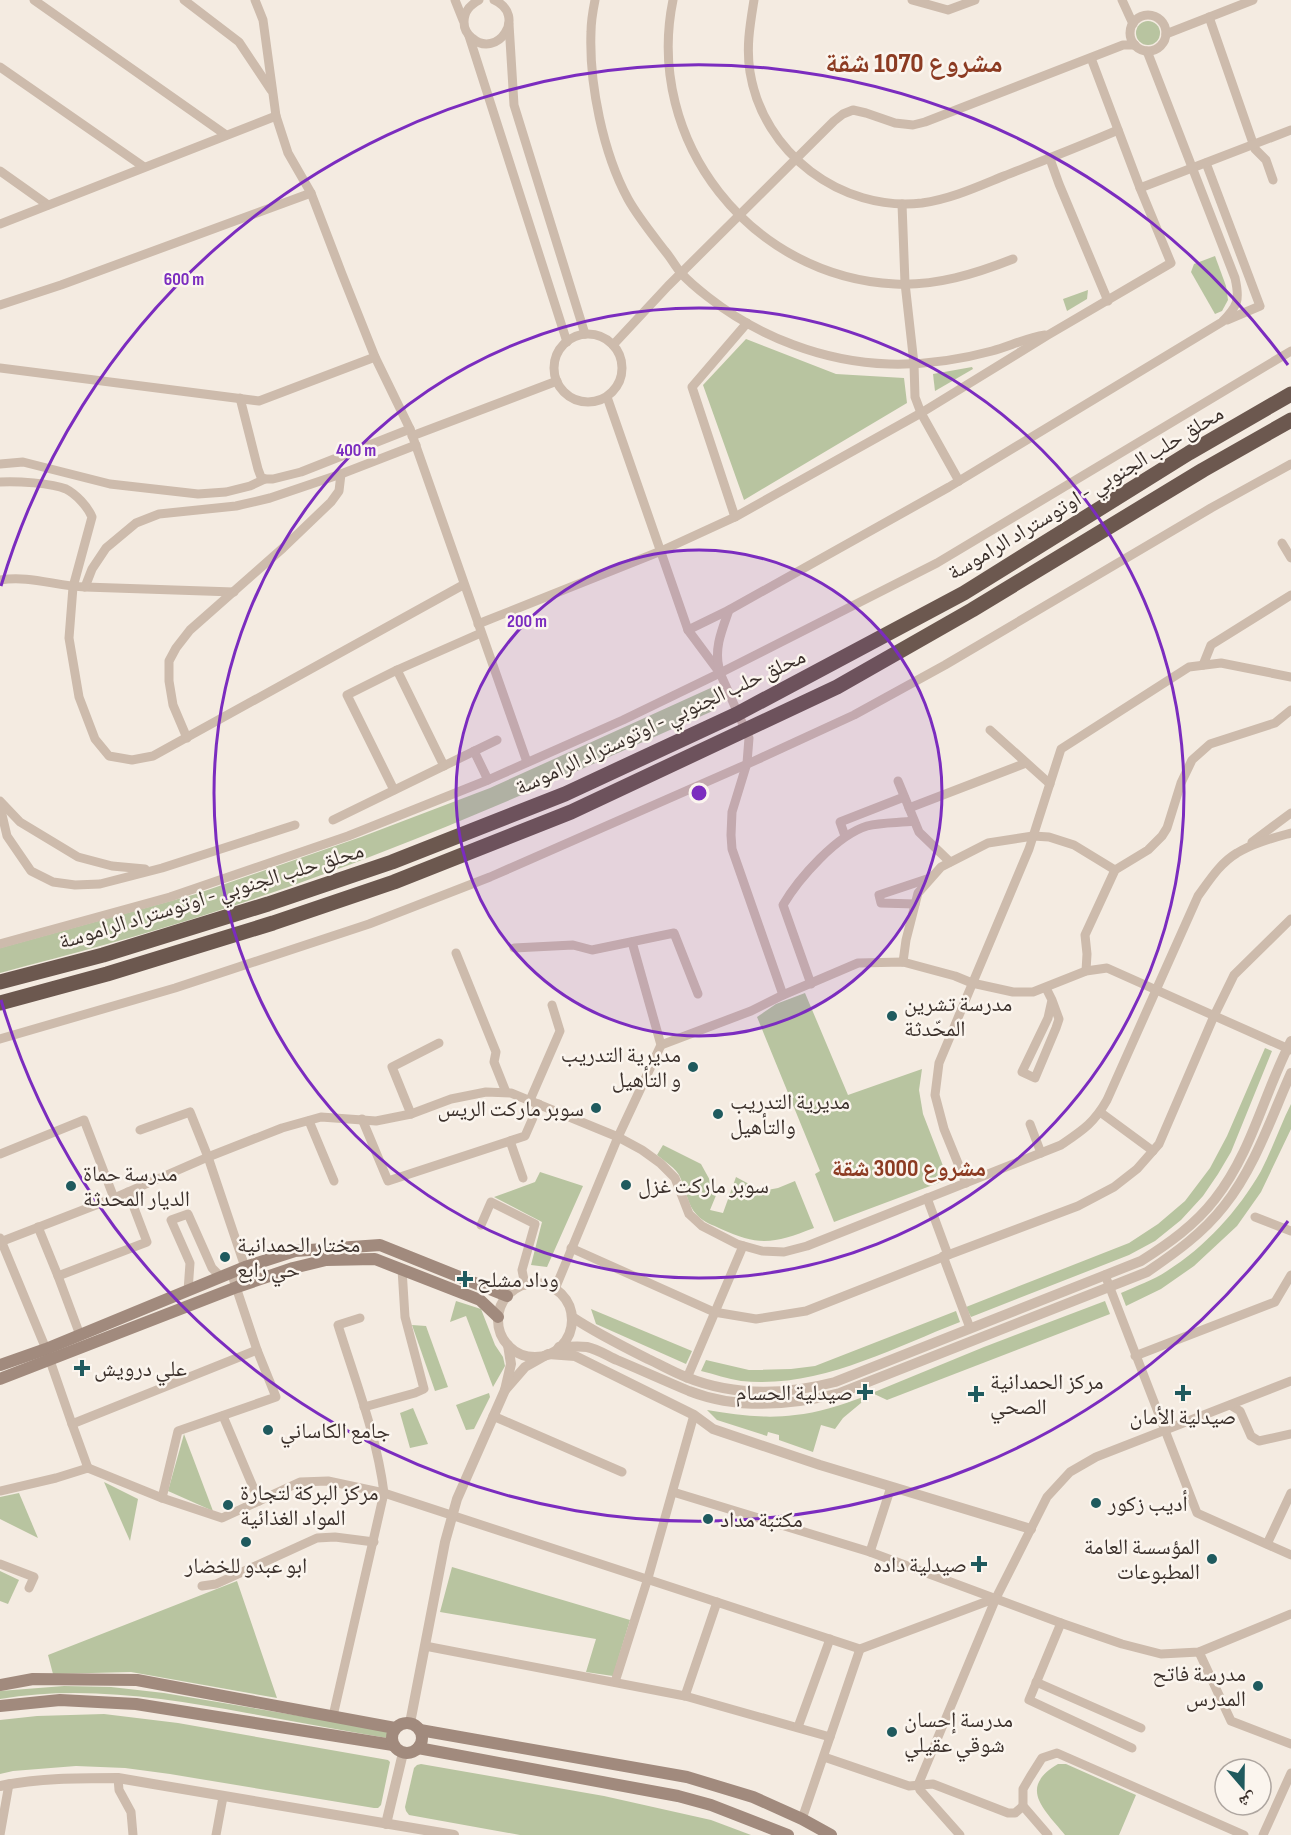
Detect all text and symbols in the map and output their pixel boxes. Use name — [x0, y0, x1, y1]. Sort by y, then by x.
district label: مشروع 1070 شقة — [825, 47, 1003, 80]
text: 600 m — [164, 269, 204, 290]
street label: محلق حلب الجنوبي - اوتوستراد الراموسة — [943, 400, 1230, 589]
text: 400 m — [336, 440, 376, 461]
text: 200 m — [507, 611, 547, 632]
street label: محلق حلب الجنوبي - اوتوستراد الراموسة — [511, 643, 811, 804]
centre of rings — [689, 783, 709, 803]
street label: محلق حلب الجنوبي - اوتوستراد الراموسة — [56, 837, 368, 958]
place label: مدرسة تشرين المحّدثة — [904, 991, 1012, 1043]
marker: مدرسة تشرين المحّدثة — [885, 1009, 899, 1023]
place label: مديرية التدريب و التأهيل — [561, 1042, 681, 1094]
marker: مديرية التدريب و التأهيل — [686, 1060, 700, 1074]
place label: مديرية التدريب والتأهيل — [730, 1089, 850, 1141]
place label: سوبر ماركت الريس — [437, 1096, 584, 1123]
marker: سوبر ماركت الريس — [589, 1101, 603, 1115]
marker: مديرية التدريب والتأهيل — [711, 1107, 725, 1121]
district label: مشروع 3000 شقة — [832, 1154, 986, 1183]
place label: مدرسة حماة الديار المحدثة — [83, 1161, 190, 1213]
place label: سوبر ماركت غزل — [638, 1173, 769, 1200]
marker: سوبر ماركت غزل — [619, 1178, 633, 1192]
marker: مدرسة حماة الديار المحدثة — [64, 1179, 78, 1193]
place label: مختار الحمدانية حي رابع — [237, 1232, 360, 1287]
marker: مختار الحمدانية حي رابع — [218, 1250, 232, 1264]
place label: وداد مشلح — [477, 1267, 559, 1294]
marker: وداد مشلح — [458, 1272, 472, 1286]
place label: علي درويش — [94, 1356, 187, 1386]
marker: علي درويش — [75, 1361, 89, 1375]
place label: مركز الحمدانية الصحي — [990, 1369, 1104, 1424]
place label: صيدلية الحسام — [736, 1380, 853, 1407]
marker: صيدلية الحسام — [858, 1385, 872, 1399]
marker: مركز الحمدانية الصحي — [967, 1385, 985, 1403]
marker: صيدلية الأمان — [1176, 1386, 1190, 1400]
place label: صيدلية الأمان — [1130, 1404, 1236, 1431]
place label: جامع الكاساني — [280, 1418, 390, 1448]
marker: جامع الكاساني — [261, 1423, 275, 1437]
place label: مركز البركة لتجارة المواد الغذائية — [240, 1480, 379, 1532]
place label: أديب زكور — [1107, 1490, 1188, 1518]
marker: أديب زكور — [1089, 1496, 1103, 1510]
marker: مركز البركة لتجارة المواد الغذائية — [221, 1498, 235, 1512]
place label: مكتبة مداد — [720, 1507, 803, 1534]
marker: مكتبة مداد — [701, 1512, 715, 1526]
place label: المؤسسة العامة المطبوعات — [1084, 1534, 1200, 1586]
marker: ابو عبدو للخضار — [239, 1535, 253, 1549]
place label: صيدلية داده — [873, 1552, 967, 1579]
marker: المؤسسة العامة المطبوعات — [1205, 1552, 1219, 1566]
place label: ابو عبدو للخضار — [184, 1553, 307, 1580]
marker: صيدلية داده — [972, 1557, 986, 1571]
place label: مدرسة فاتح المدرس — [1152, 1661, 1246, 1713]
marker: مدرسة فاتح المدرس — [1251, 1679, 1265, 1693]
place label: مدرسة إحسان شوقي عقيلي — [904, 1707, 1013, 1762]
marker: مدرسة إحسان شوقي عقيلي — [885, 1725, 899, 1739]
north arrow — [1213, 1757, 1273, 1817]
text: ش — [1236, 1788, 1259, 1812]

